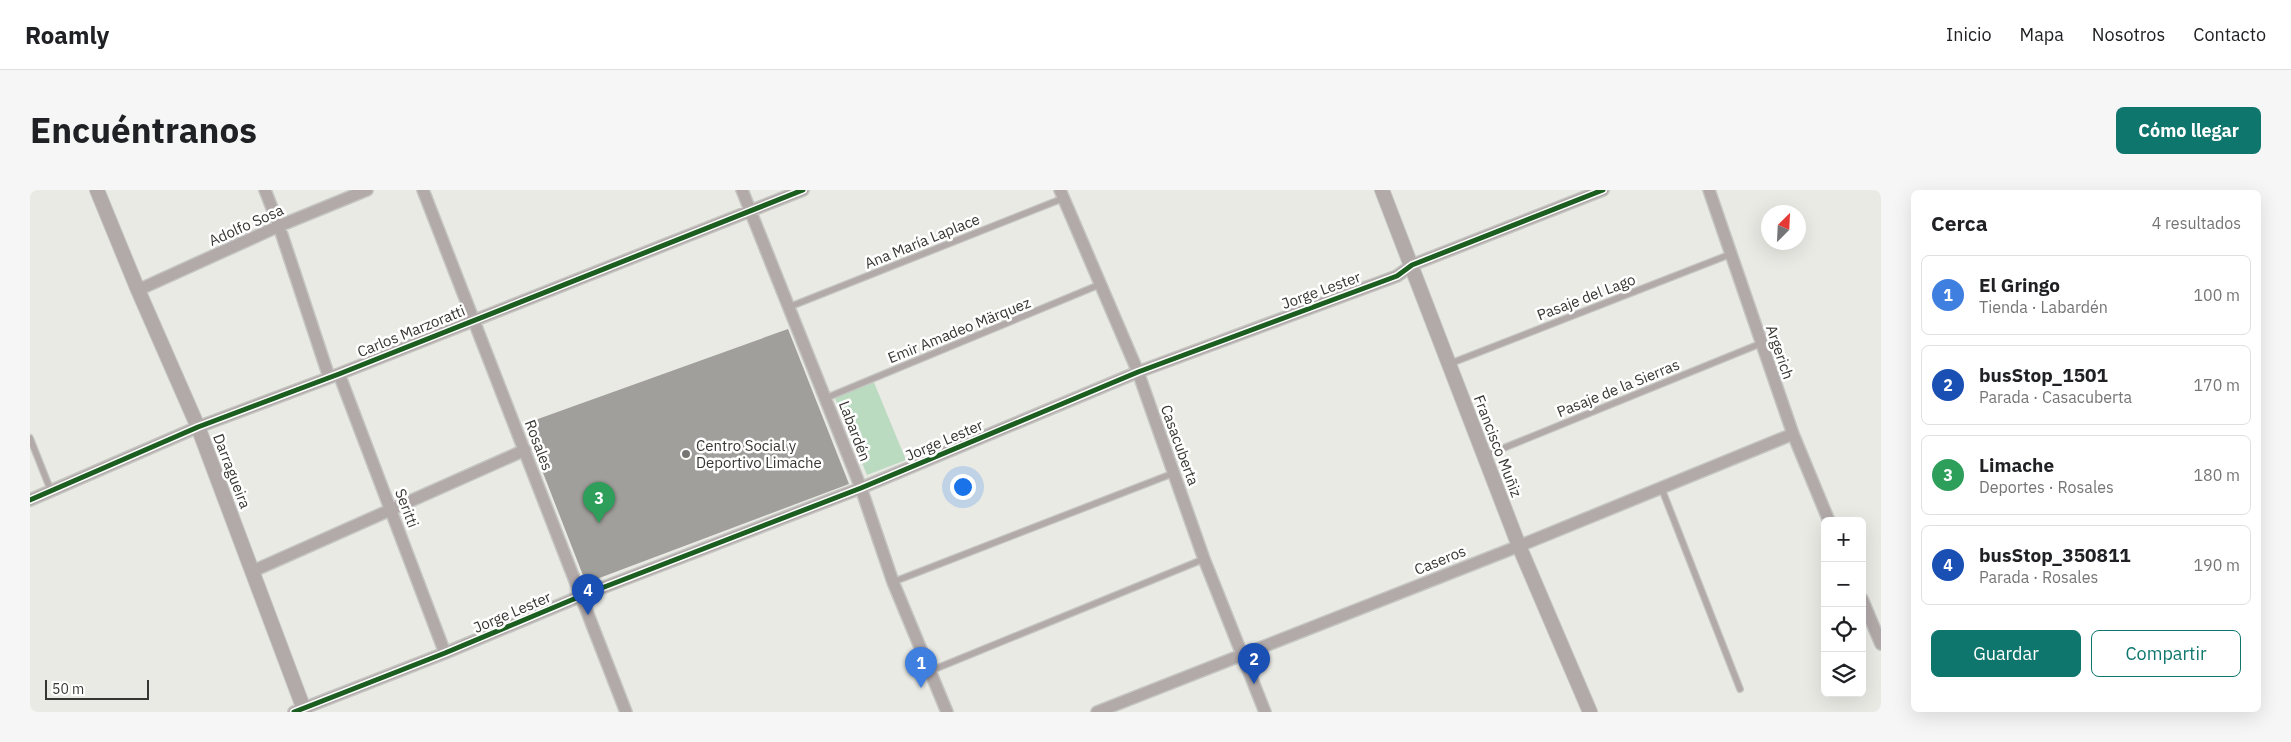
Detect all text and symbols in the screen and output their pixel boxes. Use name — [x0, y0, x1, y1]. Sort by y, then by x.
text: Roamly — [25, 19, 109, 51]
text: Inicio — [1946, 23, 1992, 46]
text: Mapa — [2020, 23, 2064, 46]
text: Nosotros — [2092, 23, 2165, 46]
text: Contacto — [2193, 23, 2266, 46]
text: Encuéntranos — [30, 107, 257, 153]
button: Cómo llegar — [2116, 107, 2261, 154]
street label: Adolfo Sosa — [206, 200, 286, 250]
north arrow — [1761, 205, 1806, 250]
street label: Ana María Laplace — [862, 209, 982, 273]
text: Cerca — [1931, 209, 1988, 237]
text: 4 resultados — [2152, 213, 2241, 233]
street label: Jorge Lester — [1279, 267, 1364, 313]
street label: Pasaje del Lago — [1534, 269, 1638, 325]
text: El Gringo — [1979, 273, 2060, 297]
text: 1 — [1943, 285, 1953, 305]
text: 100 m — [2193, 285, 2240, 305]
street label: Emir Amadeo Märquez — [885, 293, 1033, 367]
text: Tienda · Labardén — [1979, 297, 2108, 317]
street label: Carlos Marzoratti — [354, 301, 468, 361]
street label: Argerich — [1762, 322, 1798, 382]
street label: Pasaje de la Sierras — [1554, 355, 1682, 421]
text: busStop_1501 — [1979, 363, 2108, 387]
text: 2 — [1943, 375, 1953, 395]
text: 170 m — [2193, 375, 2240, 395]
text: Parada · Casacuberta — [1979, 387, 2132, 407]
street label: Francisco Muñiz — [1470, 392, 1526, 500]
street label: Labardén — [835, 398, 875, 464]
street label: Casacuberta — [1157, 402, 1203, 488]
street label: Jorge Lester — [902, 415, 986, 465]
street label: Rosales — [521, 417, 557, 473]
street label: Darragueira — [209, 431, 255, 511]
place label: Centro Social y Deportivo Limache — [696, 436, 822, 472]
marker: Centro Social y Deportivo Limache — [680, 448, 692, 460]
text: Limache — [1979, 453, 2054, 477]
text: 3 — [1943, 465, 1953, 485]
text: 180 m — [2193, 465, 2240, 485]
your location — [950, 474, 976, 500]
text: Deportes · Rosales — [1979, 477, 2114, 497]
pin: 3 — [583, 482, 615, 523]
street label: Seritti — [391, 486, 423, 530]
map controls — [1821, 517, 1866, 697]
button: + — [1821, 517, 1866, 562]
street label: Caseros — [1411, 541, 1469, 579]
text: busStop_350811 — [1979, 543, 2131, 567]
text: 4 — [1943, 555, 1953, 575]
text: 190 m — [2193, 555, 2240, 575]
button: − — [1821, 562, 1866, 607]
text: Parada · Rosales — [1979, 567, 2098, 587]
pin: 4 — [572, 574, 604, 615]
street label: Jorge Lester — [470, 587, 554, 637]
button: locate — [1821, 607, 1866, 652]
button: Guardar — [1931, 630, 2081, 677]
button: Compartir — [2091, 630, 2241, 677]
pin: 2 — [1238, 643, 1270, 684]
pin: 1 — [905, 647, 937, 688]
button: layers — [1821, 652, 1866, 697]
scale bar — [45, 677, 149, 700]
text: 50 m — [52, 680, 84, 698]

